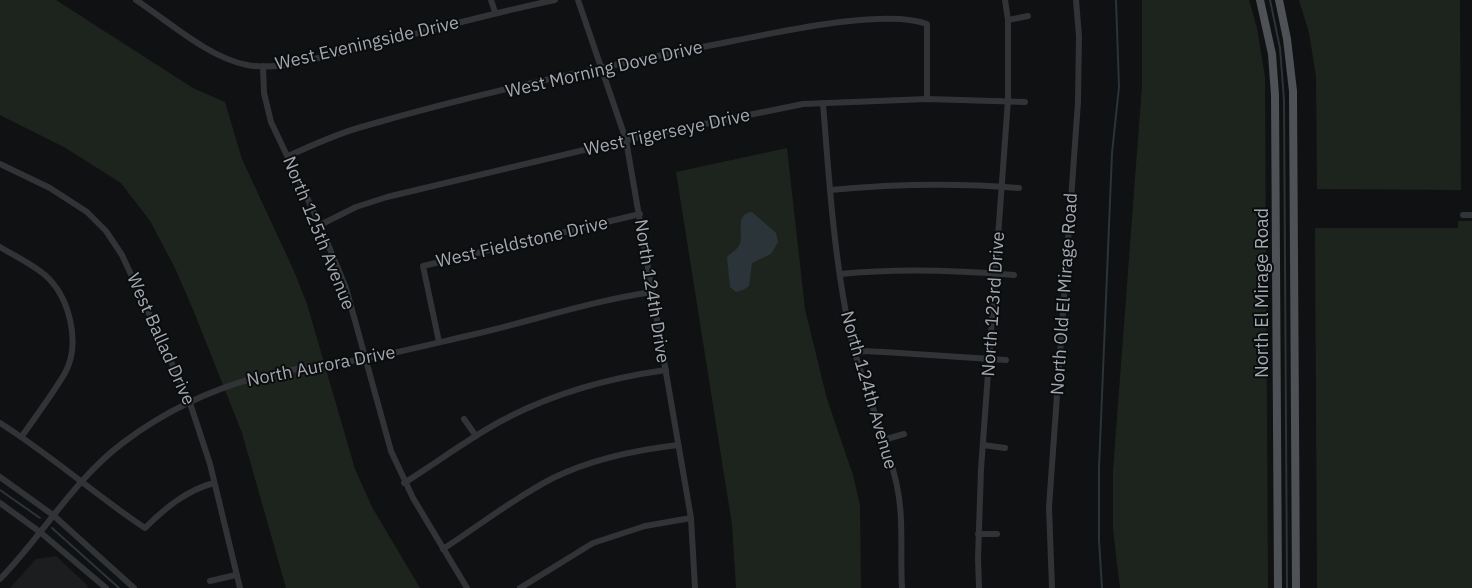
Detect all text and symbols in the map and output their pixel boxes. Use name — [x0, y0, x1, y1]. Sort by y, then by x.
street label: West Eveningside Drive — [273, 10, 461, 75]
street label: West Morning Dove Drive — [503, 35, 705, 102]
street label: West Tigerseye Drive — [582, 103, 752, 160]
street label: North 125th Avenue — [278, 153, 361, 313]
street label: North Old El Mirage Road — [1045, 192, 1082, 396]
street label: North El Mirage Road — [1250, 208, 1273, 378]
street label: West Fieldstone Drive — [434, 211, 610, 272]
street label: North 124th Drive — [630, 217, 675, 365]
street label: North 123rd Drive — [976, 230, 1009, 377]
street label: West Ballad Drive — [122, 269, 201, 408]
street label: North 124th Avenue — [836, 308, 903, 472]
street label: North Aurora Drive — [245, 340, 397, 391]

